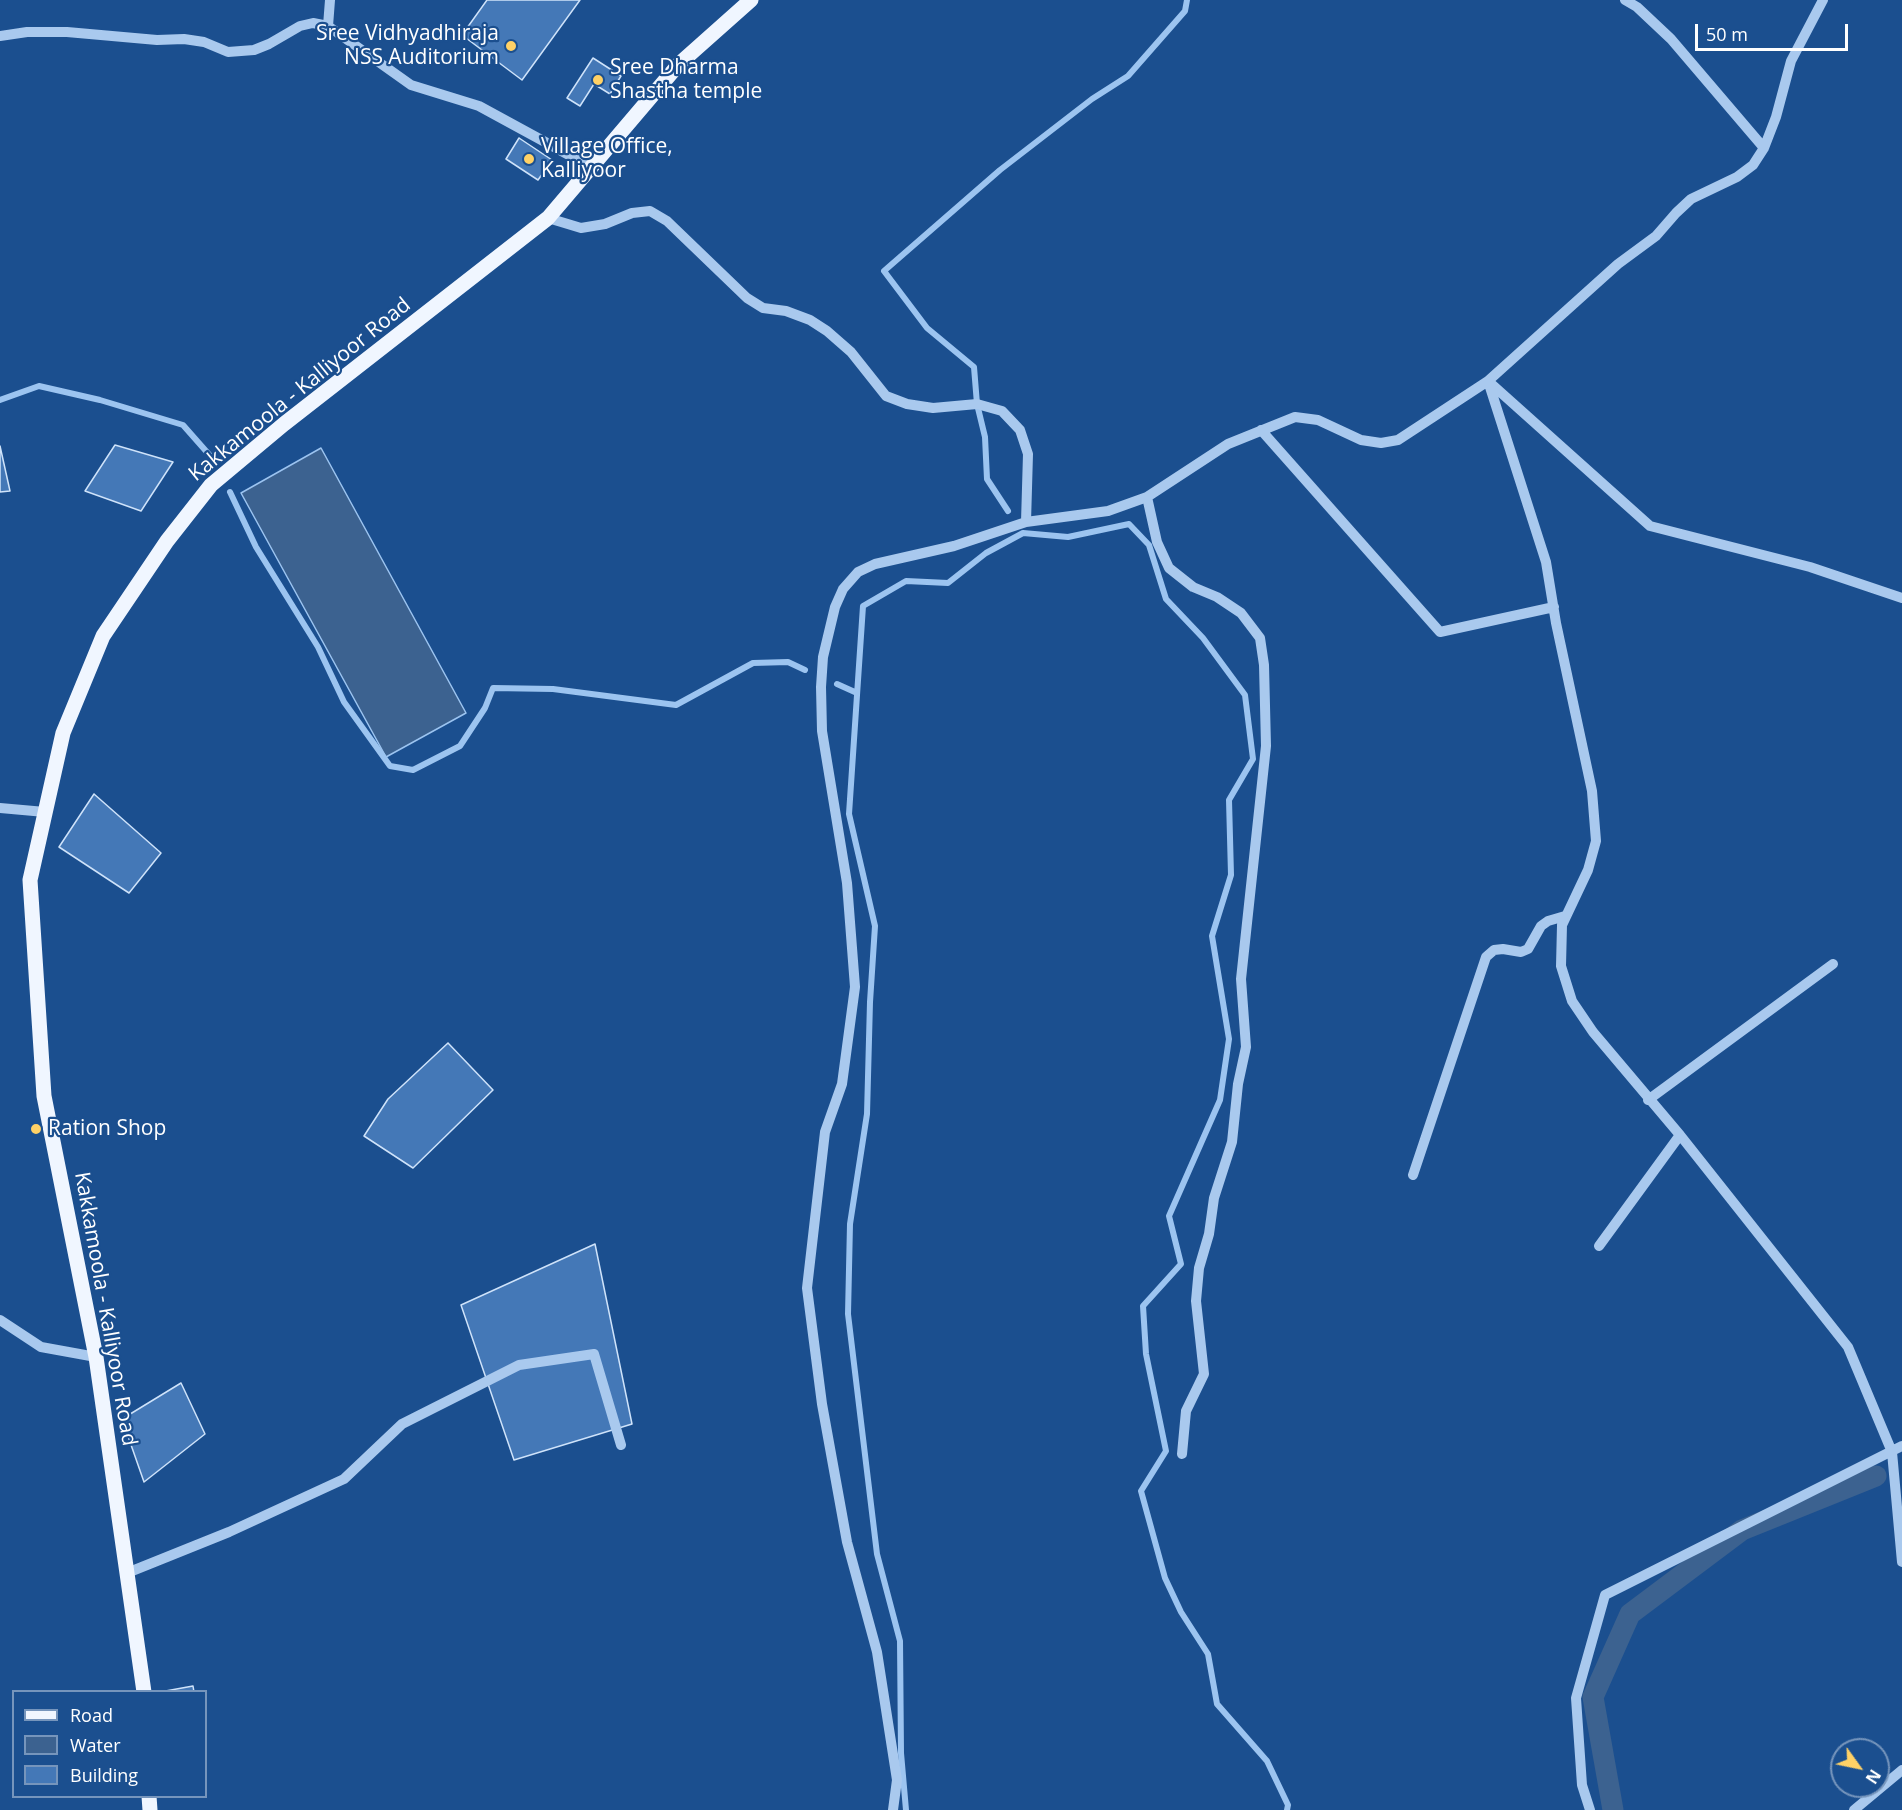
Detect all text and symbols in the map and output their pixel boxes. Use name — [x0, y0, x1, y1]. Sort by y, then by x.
scale bar — [1698, 12, 1851, 50]
place label: Sree Vidhyadhiraja NSS Auditorium — [316, 21, 499, 71]
text: 50 m — [1706, 22, 1748, 46]
marker: Sree Vidhyadhiraja NSS Auditorium — [504, 39, 518, 53]
place label: Sree Dharma Shastha temple — [610, 55, 762, 105]
marker: Sree Dharma Shastha temple — [591, 73, 605, 87]
place label: Village Office, Kalliyoor — [541, 134, 673, 184]
marker: Village Office, Kalliyoor — [522, 152, 536, 166]
street label: Kakkamoola - Kalliyoor Road — [184, 293, 416, 487]
place label: Ration Shop — [48, 1116, 166, 1142]
marker: Ration Shop — [29, 1122, 43, 1136]
street label: Kakkamoola - Kalliyoor Road — [68, 1170, 142, 1448]
legend — [12, 1690, 207, 1798]
text: Road — [70, 1703, 113, 1727]
text: Water — [70, 1733, 121, 1757]
north arrow — [1830, 1738, 1890, 1798]
text: Building — [70, 1763, 138, 1787]
text: N — [1861, 1765, 1886, 1788]

